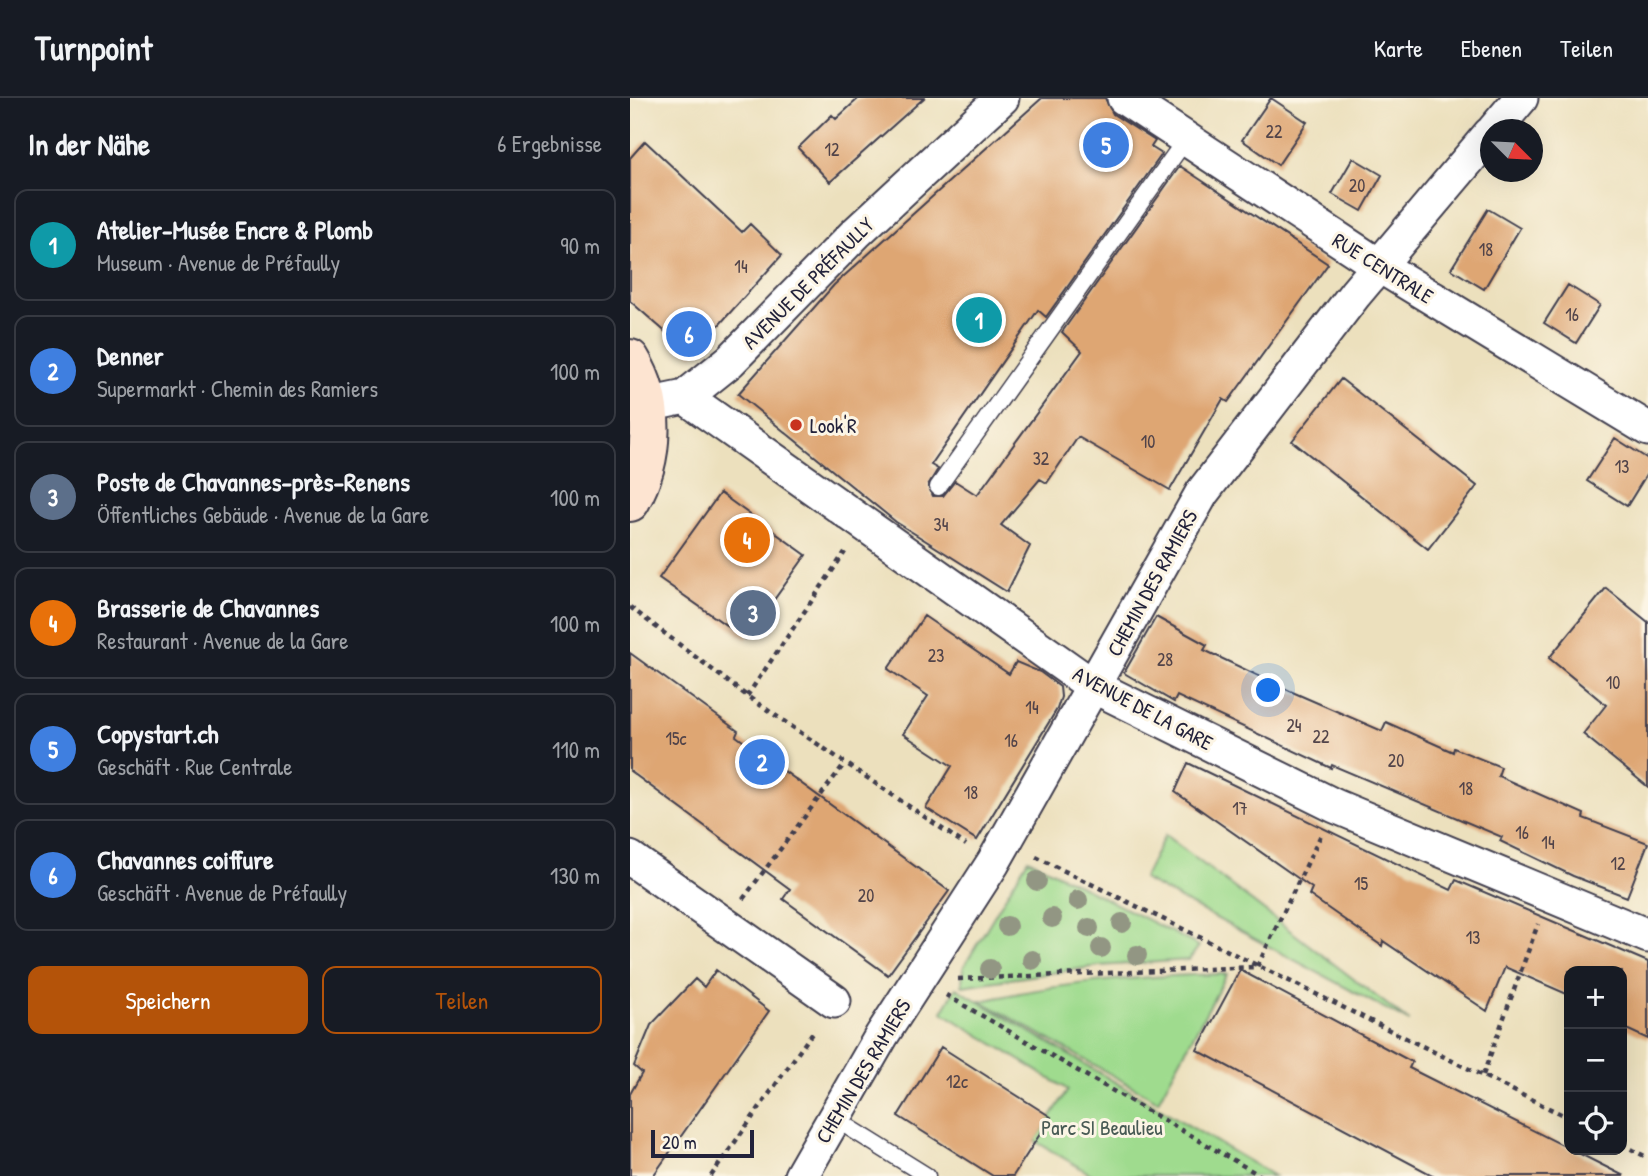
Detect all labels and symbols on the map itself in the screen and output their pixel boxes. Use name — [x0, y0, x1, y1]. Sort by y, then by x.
pin: 5 — [1083, 119, 1129, 171]
house number: 22 — [1266, 119, 1283, 144]
north arrow — [1480, 119, 1543, 182]
house number: 12 — [825, 137, 840, 162]
house number: 20 — [1349, 173, 1365, 198]
street label: AVENUE DE PRÉFAULLY — [736, 210, 881, 355]
street label: RUE CENTRALE — [1327, 226, 1439, 310]
house number: 18 — [1479, 237, 1493, 262]
house number: 14 — [734, 254, 748, 279]
pin: 1 — [956, 294, 1002, 346]
house number: 16 — [1565, 302, 1579, 327]
pin: 6 — [666, 308, 712, 360]
place label: Look'R — [810, 411, 856, 440]
marker: Look'R — [788, 417, 804, 433]
house number: 10 — [1141, 429, 1155, 454]
house number: 32 — [1033, 446, 1050, 471]
house number: 13 — [1615, 454, 1629, 479]
street label: CHEMIN DES RAMIERS — [1100, 504, 1204, 662]
house number: 34 — [934, 512, 949, 537]
pin: 4 — [724, 514, 770, 566]
pin: 3 — [730, 587, 776, 639]
house number: 23 — [928, 643, 944, 668]
house number: 28 — [1157, 647, 1173, 672]
street label: AVENUE DE LA GARE — [1068, 659, 1218, 757]
house number: 10 — [1606, 670, 1620, 695]
your location — [1251, 673, 1285, 707]
house number: 14 — [1025, 695, 1039, 720]
house number: 24 — [1286, 713, 1302, 738]
house number: 22 — [1313, 724, 1330, 749]
house number: 15c — [665, 726, 687, 751]
house number: 16 — [1004, 728, 1018, 753]
pin: 2 — [739, 736, 785, 788]
house number: 20 — [1388, 748, 1404, 773]
house number: 18 — [1459, 776, 1473, 801]
house number: 18 — [964, 780, 978, 805]
house number: 17 — [1232, 796, 1248, 821]
house number: 16 — [1515, 820, 1529, 845]
house number: 14 — [1541, 830, 1555, 855]
house number: 12 — [1611, 851, 1626, 876]
house number: 15 — [1354, 871, 1368, 896]
house number: 20 — [858, 883, 874, 908]
house number: 13 — [1466, 925, 1480, 950]
street label: CHEMIN DES RAMIERS — [808, 993, 918, 1149]
house number: 12c — [946, 1069, 968, 1094]
park label: Parc SI Beaulieu — [1041, 1113, 1163, 1142]
scale bar — [651, 1127, 754, 1159]

